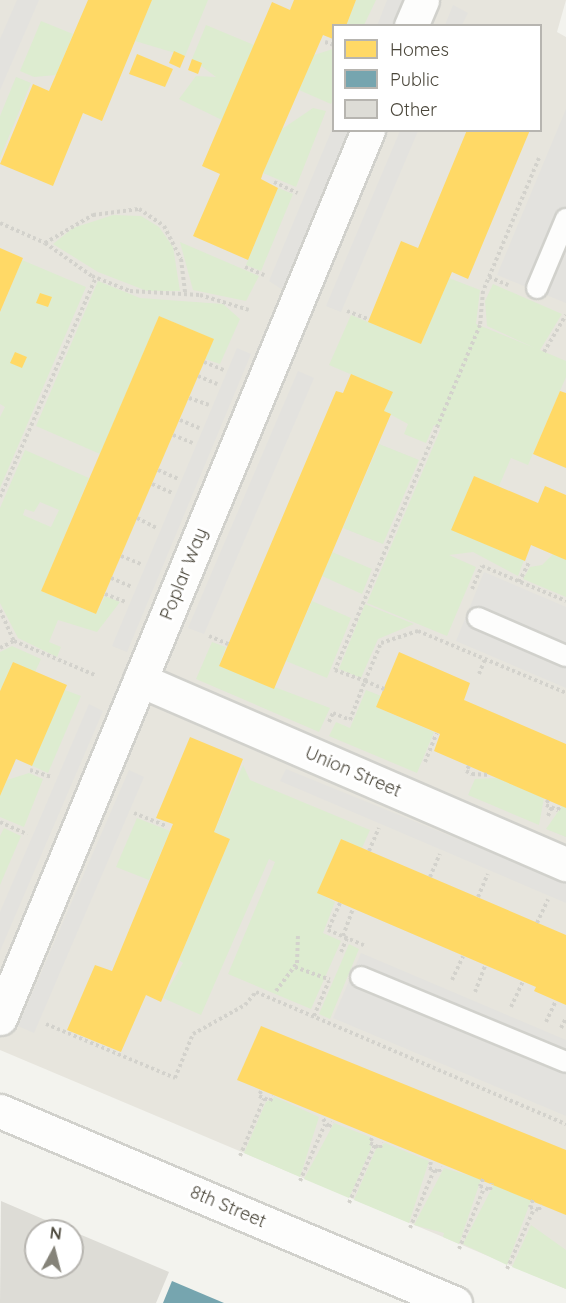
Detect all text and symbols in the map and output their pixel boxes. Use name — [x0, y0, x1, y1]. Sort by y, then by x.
legend — [332, 24, 542, 132]
text: Homes — [390, 38, 449, 61]
text: Public — [390, 68, 439, 91]
text: Other — [390, 98, 437, 121]
street label: Poplar Way — [156, 525, 212, 623]
street label: Union Street — [302, 742, 404, 802]
street label: 8th Street — [187, 1181, 269, 1233]
north arrow — [24, 1219, 84, 1279]
text: N — [49, 1222, 63, 1244]

